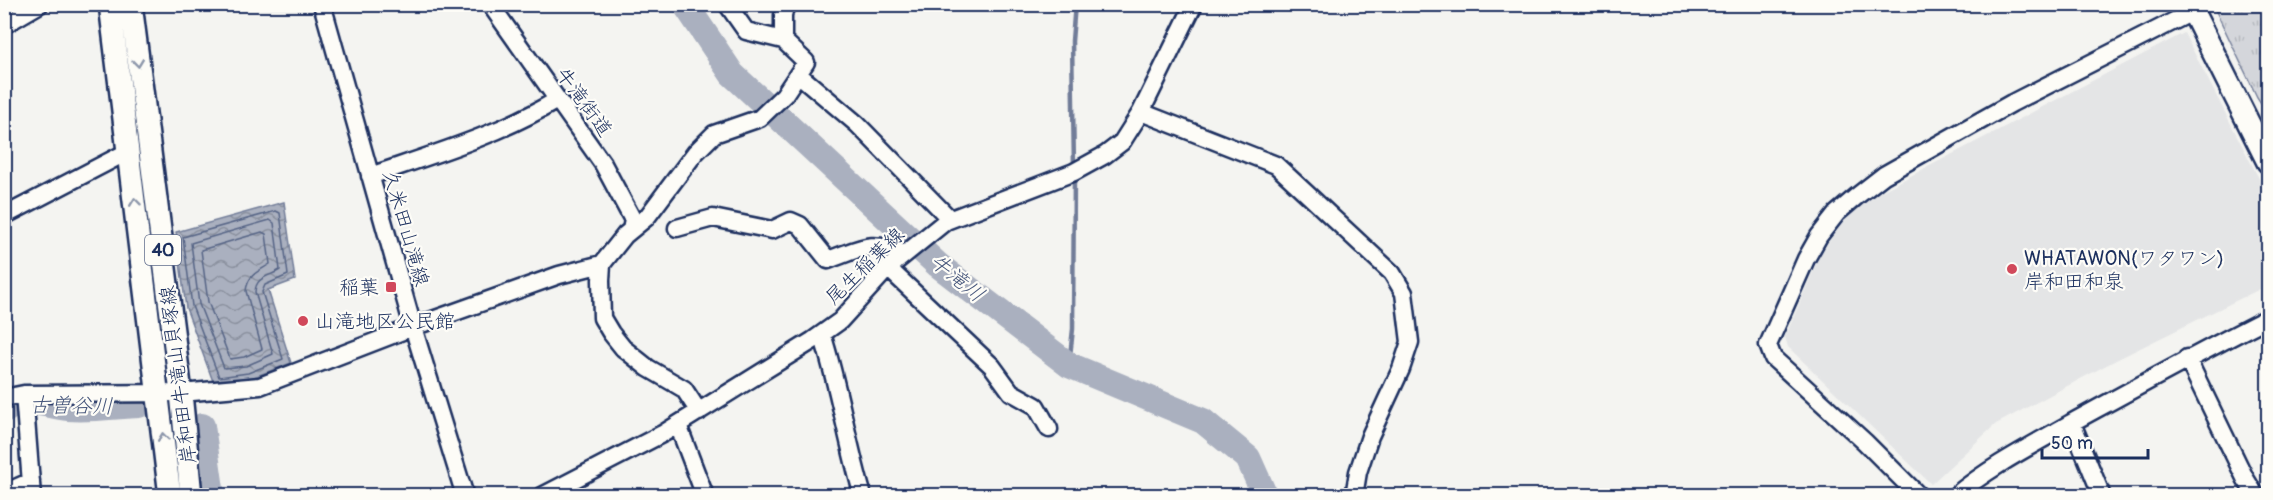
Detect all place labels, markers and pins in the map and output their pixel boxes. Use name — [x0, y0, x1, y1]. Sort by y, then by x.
place label: WHATAWON(ワタワン) 岸和田和泉 — [2024, 246, 2224, 294]
marker: WHATAWON(ワタワン) 岸和田和泉 — [2005, 262, 2019, 276]
place label: 稲葉 — [339, 275, 379, 300]
marker: 稲葉 — [384, 280, 398, 294]
place label: 山滝地区公民館 — [315, 309, 455, 334]
marker: 山滝地区公民館 — [296, 314, 310, 328]

